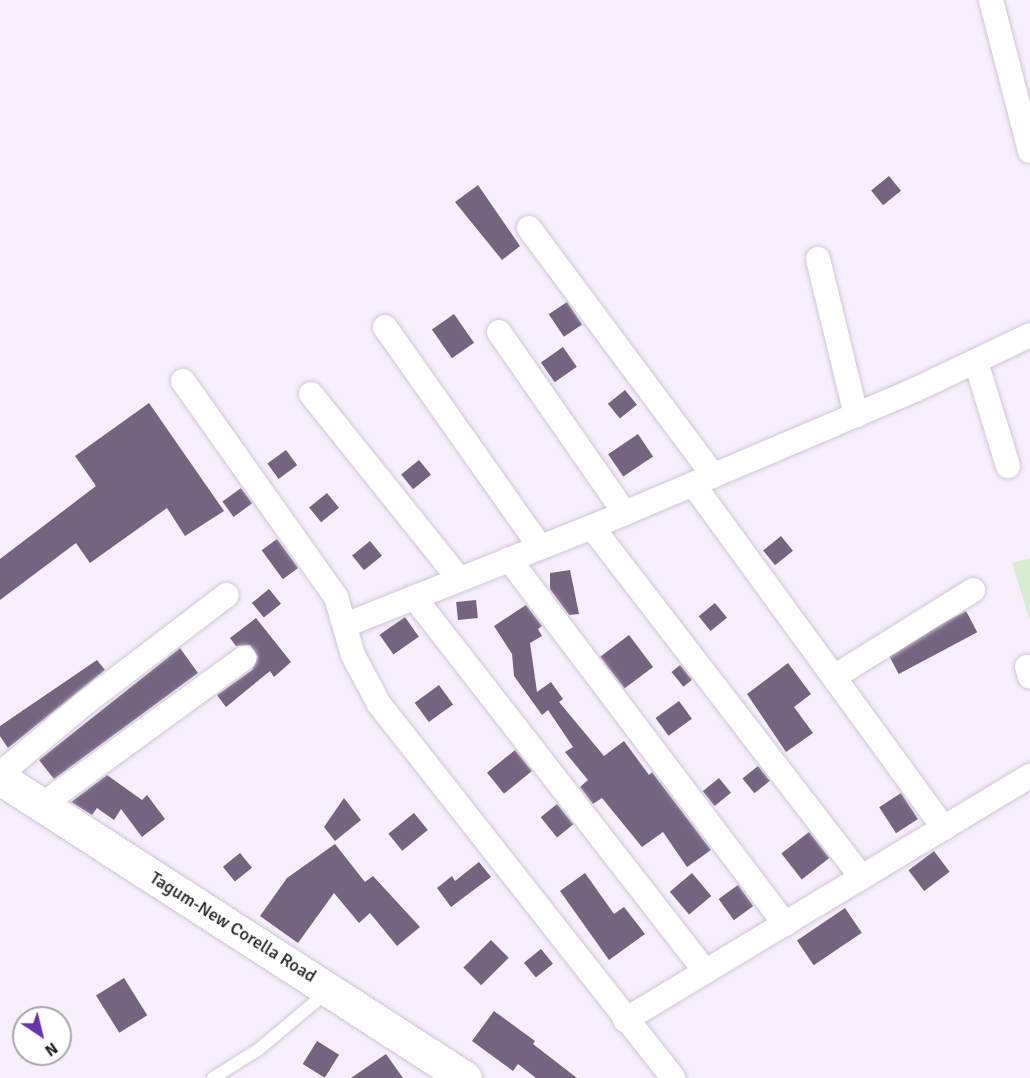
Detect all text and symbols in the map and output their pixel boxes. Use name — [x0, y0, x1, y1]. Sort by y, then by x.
street label: Tagum-New Corella Road — [146, 867, 320, 987]
north arrow — [12, 1006, 72, 1066]
text: N — [41, 1038, 61, 1060]

